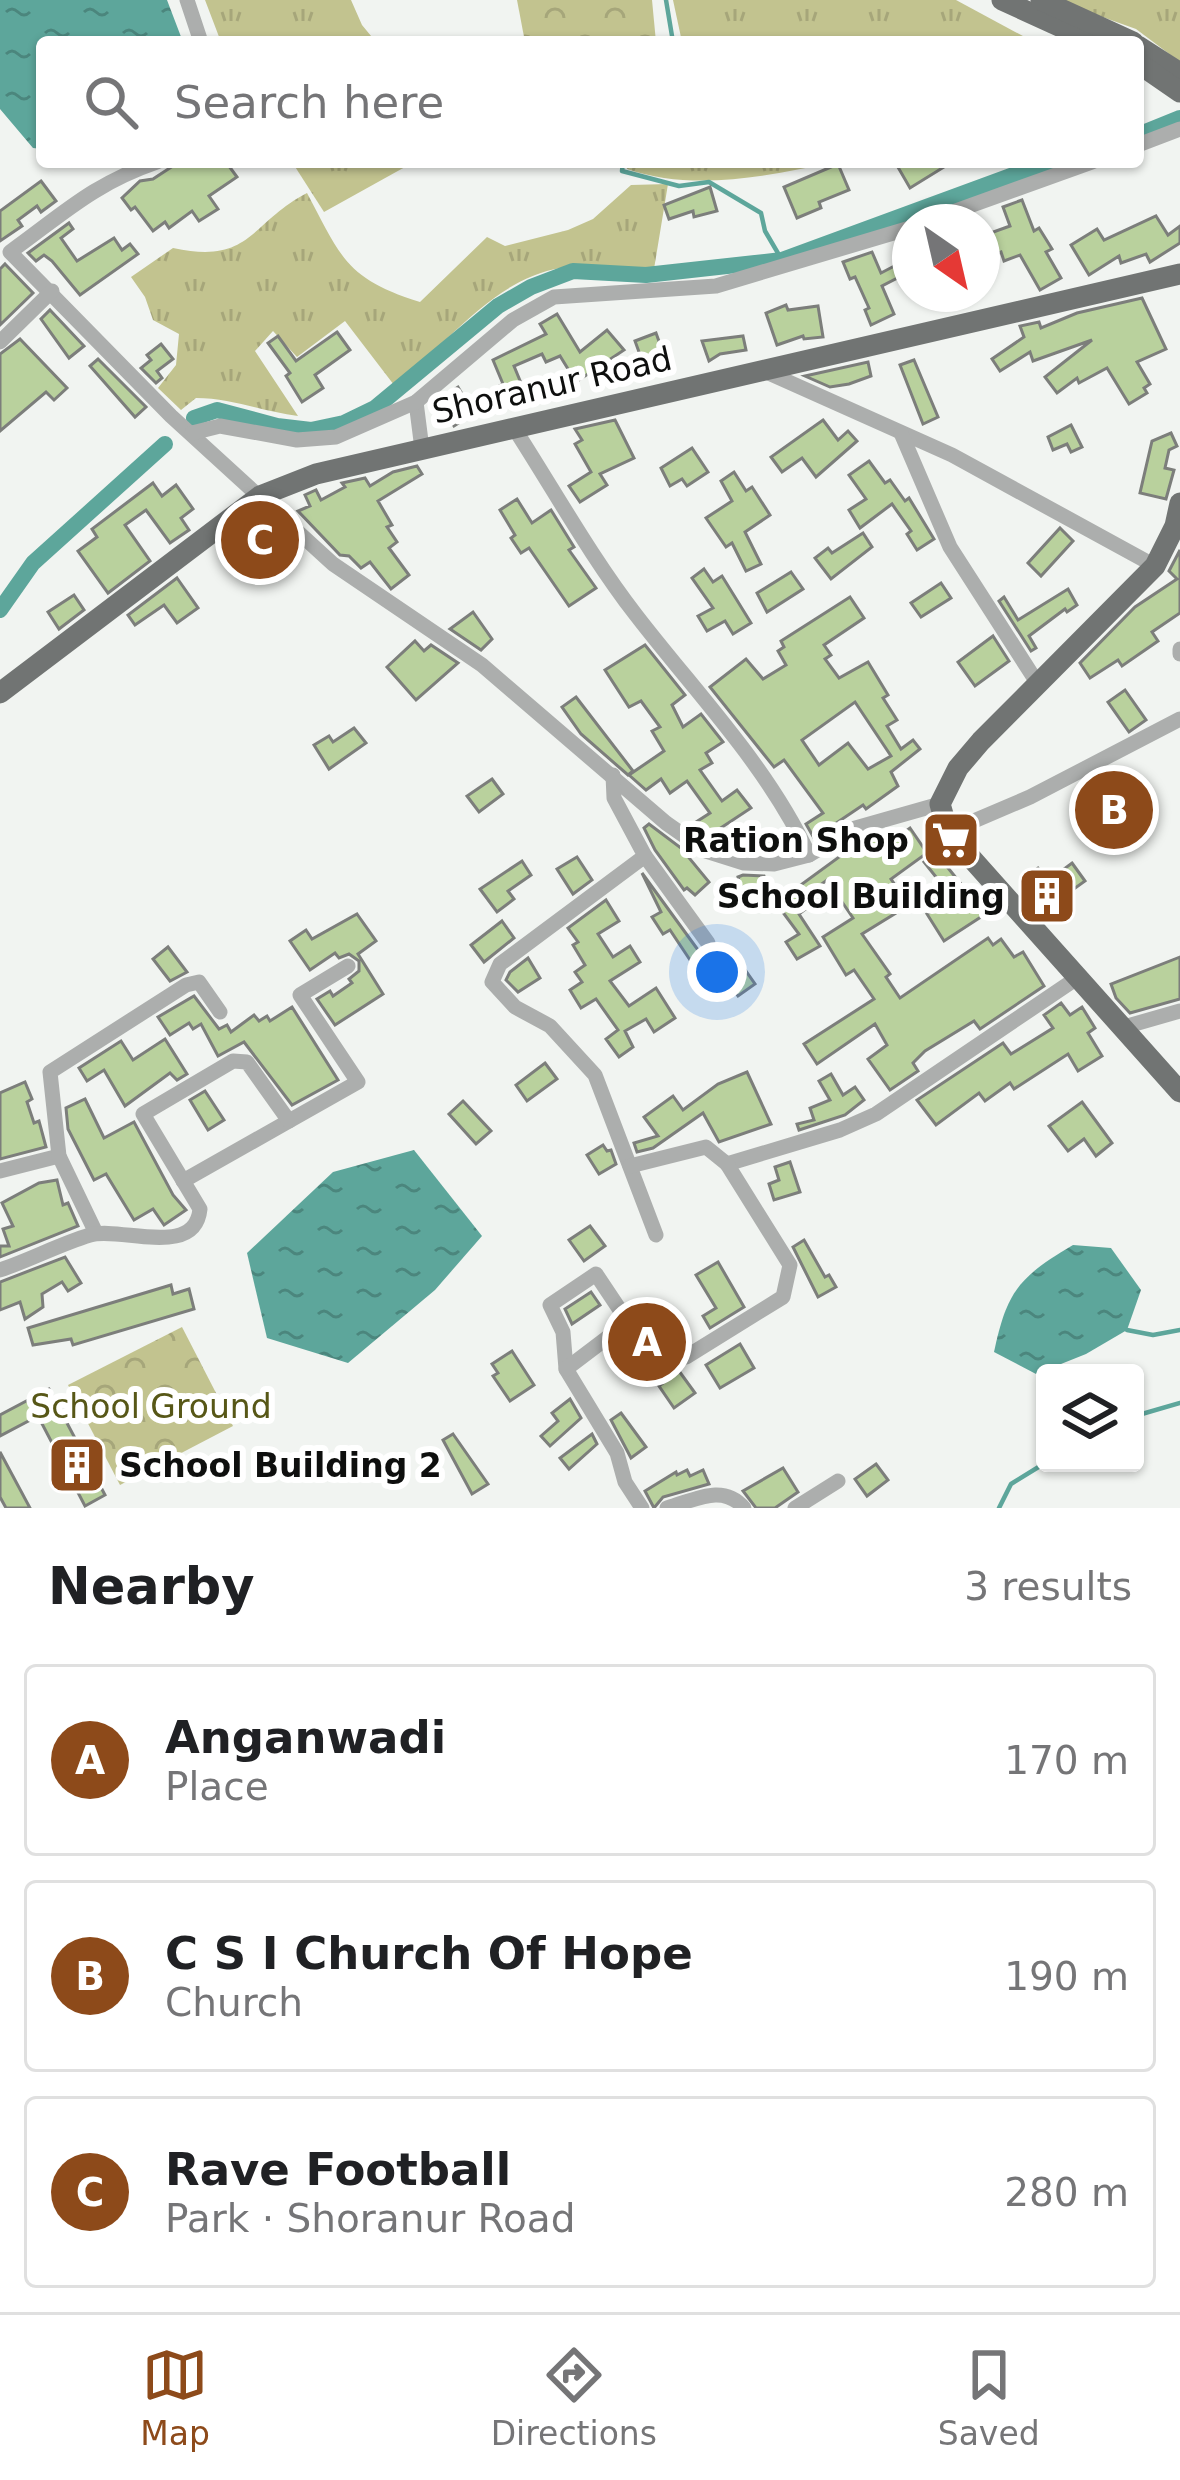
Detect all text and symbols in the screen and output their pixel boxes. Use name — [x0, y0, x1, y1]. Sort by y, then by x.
search box — [36, 36, 1144, 168]
icon: search — [78, 69, 144, 135]
text: Search here — [174, 76, 444, 129]
north arrow — [892, 204, 1000, 312]
street label: Shoranur Road — [428, 338, 676, 432]
pin: C — [221, 495, 299, 585]
pin: B — [1075, 765, 1153, 855]
supermarket icon: Ration Shop — [920, 809, 982, 871]
place label: Ration Shop — [683, 821, 909, 860]
building icon: School Building — [1016, 865, 1078, 927]
place label: School Building — [717, 877, 1005, 916]
your location — [687, 942, 747, 1002]
pin: A — [608, 1297, 686, 1387]
map controls — [1036, 1364, 1144, 1472]
button: layers — [1036, 1364, 1144, 1472]
park label: School Ground — [30, 1387, 272, 1426]
building icon: School Building 2 — [46, 1434, 108, 1496]
place label: School Building 2 — [119, 1446, 442, 1485]
text: Nearby — [48, 1557, 255, 1616]
text: 3 results — [964, 1564, 1132, 1609]
text: Anganwadi — [165, 1711, 446, 1764]
text: A — [75, 1738, 105, 1783]
text: 170 m — [1004, 1738, 1129, 1783]
text: Place — [165, 1764, 269, 1809]
text: C S I Church Of Hope — [165, 1927, 693, 1980]
text: B — [75, 1954, 105, 1999]
text: 190 m — [1004, 1954, 1129, 1999]
text: Church — [165, 1980, 303, 2025]
text: Rave Football — [165, 2143, 511, 2196]
text: C — [76, 2170, 104, 2215]
text: 280 m — [1004, 2170, 1129, 2215]
text: Park · Shoranur Road — [165, 2196, 575, 2241]
tab: Map — [140, 2342, 210, 2453]
tab: Directions — [491, 2342, 657, 2453]
tab: Saved — [938, 2342, 1040, 2453]

